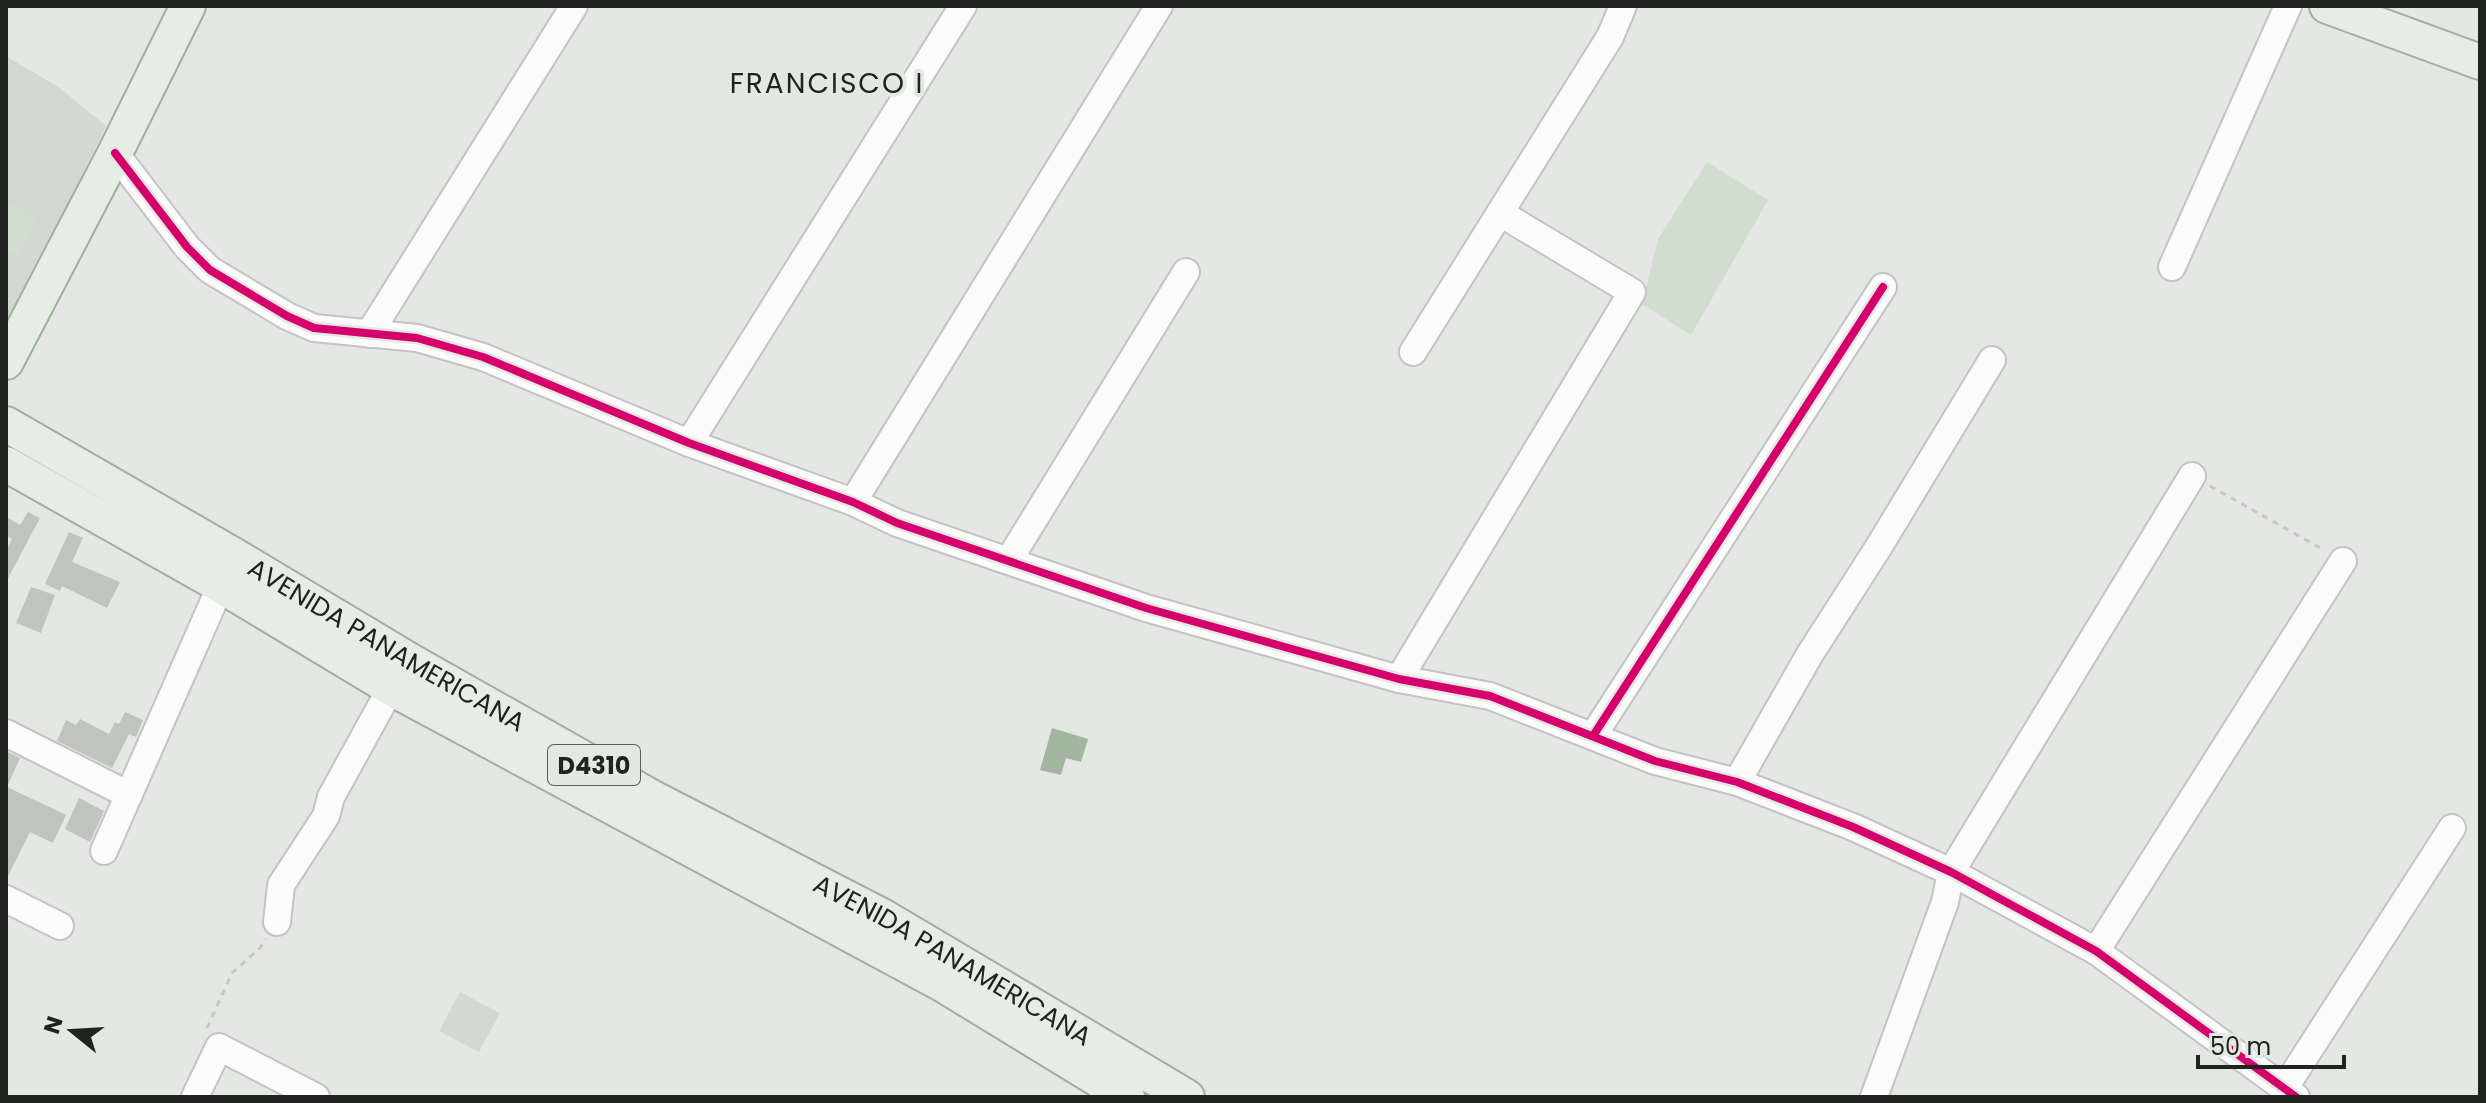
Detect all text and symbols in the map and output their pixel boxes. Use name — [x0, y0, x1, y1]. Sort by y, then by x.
district label: FRANCISCO I — [730, 64, 924, 103]
street label: AVENIDA PANAMERICANA — [241, 550, 532, 740]
road number: D4310 — [548, 745, 640, 785]
street label: AVENIDA PANAMERICANA — [807, 866, 1098, 1054]
north arrow — [32, 991, 112, 1071]
text: N — [36, 1012, 71, 1038]
scale bar — [2198, 1019, 2344, 1069]
text: 50 m — [2210, 1030, 2271, 1063]

